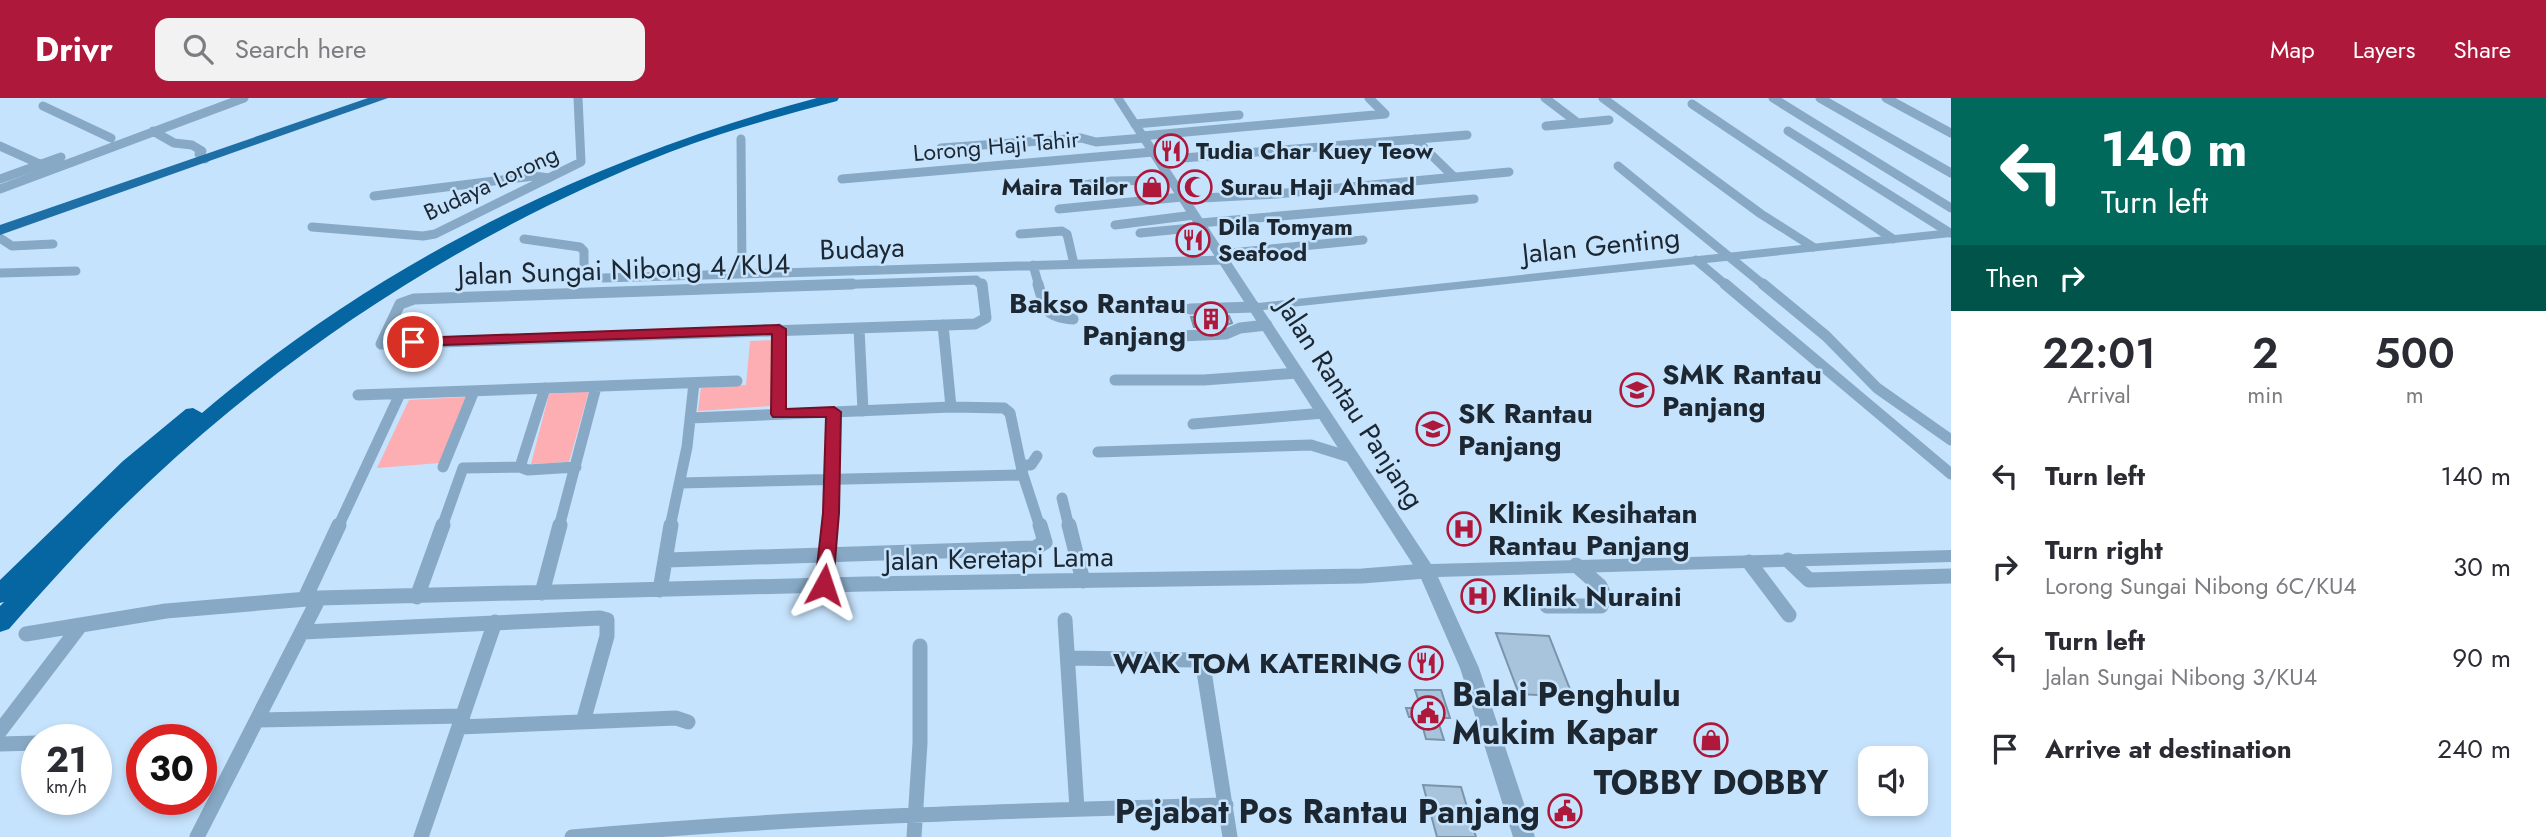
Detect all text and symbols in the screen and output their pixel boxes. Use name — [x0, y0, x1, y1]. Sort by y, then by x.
search box — [155, 18, 645, 81]
text: Drivr — [35, 26, 113, 73]
icon: search — [179, 30, 217, 68]
text: Search here — [235, 30, 366, 68]
text: Map — [2270, 32, 2315, 67]
text: Layers — [2353, 32, 2415, 67]
text: Share — [2453, 32, 2511, 67]
text: 140 m — [2101, 114, 2247, 184]
street label: Lorong Haji Tahir — [912, 122, 1081, 170]
icon: left — [1986, 126, 2077, 217]
restaurant icon: Tudia Char Kuey Teow — [1152, 132, 1190, 170]
place label: Tudia Char Kuey Teow — [1196, 134, 1433, 168]
street label: Budaya Lorong — [418, 137, 564, 229]
shop icon: Maira Tailor — [1133, 168, 1171, 206]
mosque icon: Surau Haji Ahmad — [1176, 168, 1214, 206]
place label: Maira Tailor — [1001, 170, 1129, 204]
place label: Surau Haji Ahmad — [1220, 170, 1415, 204]
text: Turn left — [2101, 179, 2208, 225]
place label: Dila Tomyam Seafood — [1218, 210, 1353, 270]
street label: Jalan Genting — [1516, 217, 1682, 275]
restaurant icon: Dila Tomyam Seafood — [1174, 221, 1212, 259]
street label: Budaya — [819, 227, 905, 270]
street label: Jalan Sungai Nibong 4/KU4 — [453, 243, 791, 296]
text: Then — [1986, 259, 2039, 297]
icon: right — [2053, 259, 2091, 297]
place label: Bakso Rantau Panjang — [1009, 283, 1186, 356]
street label: Jalan Rantau Panjang — [1265, 286, 1434, 517]
building icon: Bakso Rantau Panjang — [1192, 300, 1230, 338]
pin — [383, 312, 443, 372]
icon: arrive — [394, 323, 432, 361]
text: 22:01 — [2042, 323, 2156, 384]
text: 2 — [2252, 323, 2279, 384]
text: 500 — [2375, 323, 2455, 384]
place label: SMK Rantau Panjang — [1662, 354, 1822, 427]
school or university icon: SMK Rantau Panjang — [1618, 371, 1656, 409]
text: Arrival — [2067, 378, 2131, 412]
text: min — [2247, 378, 2283, 412]
text: m — [2406, 378, 2424, 412]
place label: SK Rantau Panjang — [1458, 393, 1593, 466]
school or university icon: SK Rantau Panjang — [1414, 410, 1452, 448]
icon: left — [1986, 457, 2024, 495]
text: Turn left — [2045, 457, 2145, 495]
text: 140 m — [2440, 457, 2511, 495]
place label: Klinik Kesihatan Rantau Panjang — [1488, 493, 1698, 566]
hospital icon: Klinik Kesihatan Rantau Panjang — [1445, 510, 1483, 548]
text: Turn right — [2045, 531, 2163, 569]
street label: Jalan Keretapi Lama — [880, 536, 1114, 581]
position arrow — [787, 548, 861, 622]
icon: right — [1986, 548, 2024, 586]
text: 30 m — [2453, 548, 2511, 586]
text: Lorong Sungai Nibong 6C/KU4 — [2045, 569, 2357, 603]
place label: Klinik Nuraini — [1502, 576, 1682, 617]
hospital icon: Klinik Nuraini — [1459, 577, 1497, 615]
text: Turn left — [2045, 622, 2145, 660]
icon: left — [1986, 639, 2024, 677]
text: 90 m — [2452, 639, 2511, 677]
place label: WAK TOM KATERING — [1113, 643, 1402, 684]
restaurant icon: WAK TOM KATERING — [1407, 644, 1445, 682]
text: Jalan Sungai Nibong 3/KU4 — [2045, 660, 2317, 694]
place label: Balai Penghulu Mukim Kapar — [1452, 671, 1681, 756]
public building icon: Balai Penghulu Mukim Kapar — [1409, 694, 1447, 732]
shop icon: TOBBY DOBBY — [1692, 721, 1730, 759]
speed limit sign: 30 — [126, 724, 217, 815]
icon: arrive — [1986, 730, 2024, 768]
text: Arrive at destination — [2045, 730, 2292, 768]
text: 240 m — [2437, 730, 2511, 768]
text: 21 — [46, 735, 87, 785]
map controls — [1858, 746, 1928, 816]
button: sound — [1858, 746, 1928, 816]
place label: TOBBY DOBBY — [1594, 759, 1828, 806]
text: km/h — [46, 774, 87, 800]
place label: Pejabat Pos Rantau Panjang — [1115, 788, 1540, 835]
public building icon: Pejabat Pos Rantau Panjang — [1546, 792, 1584, 830]

